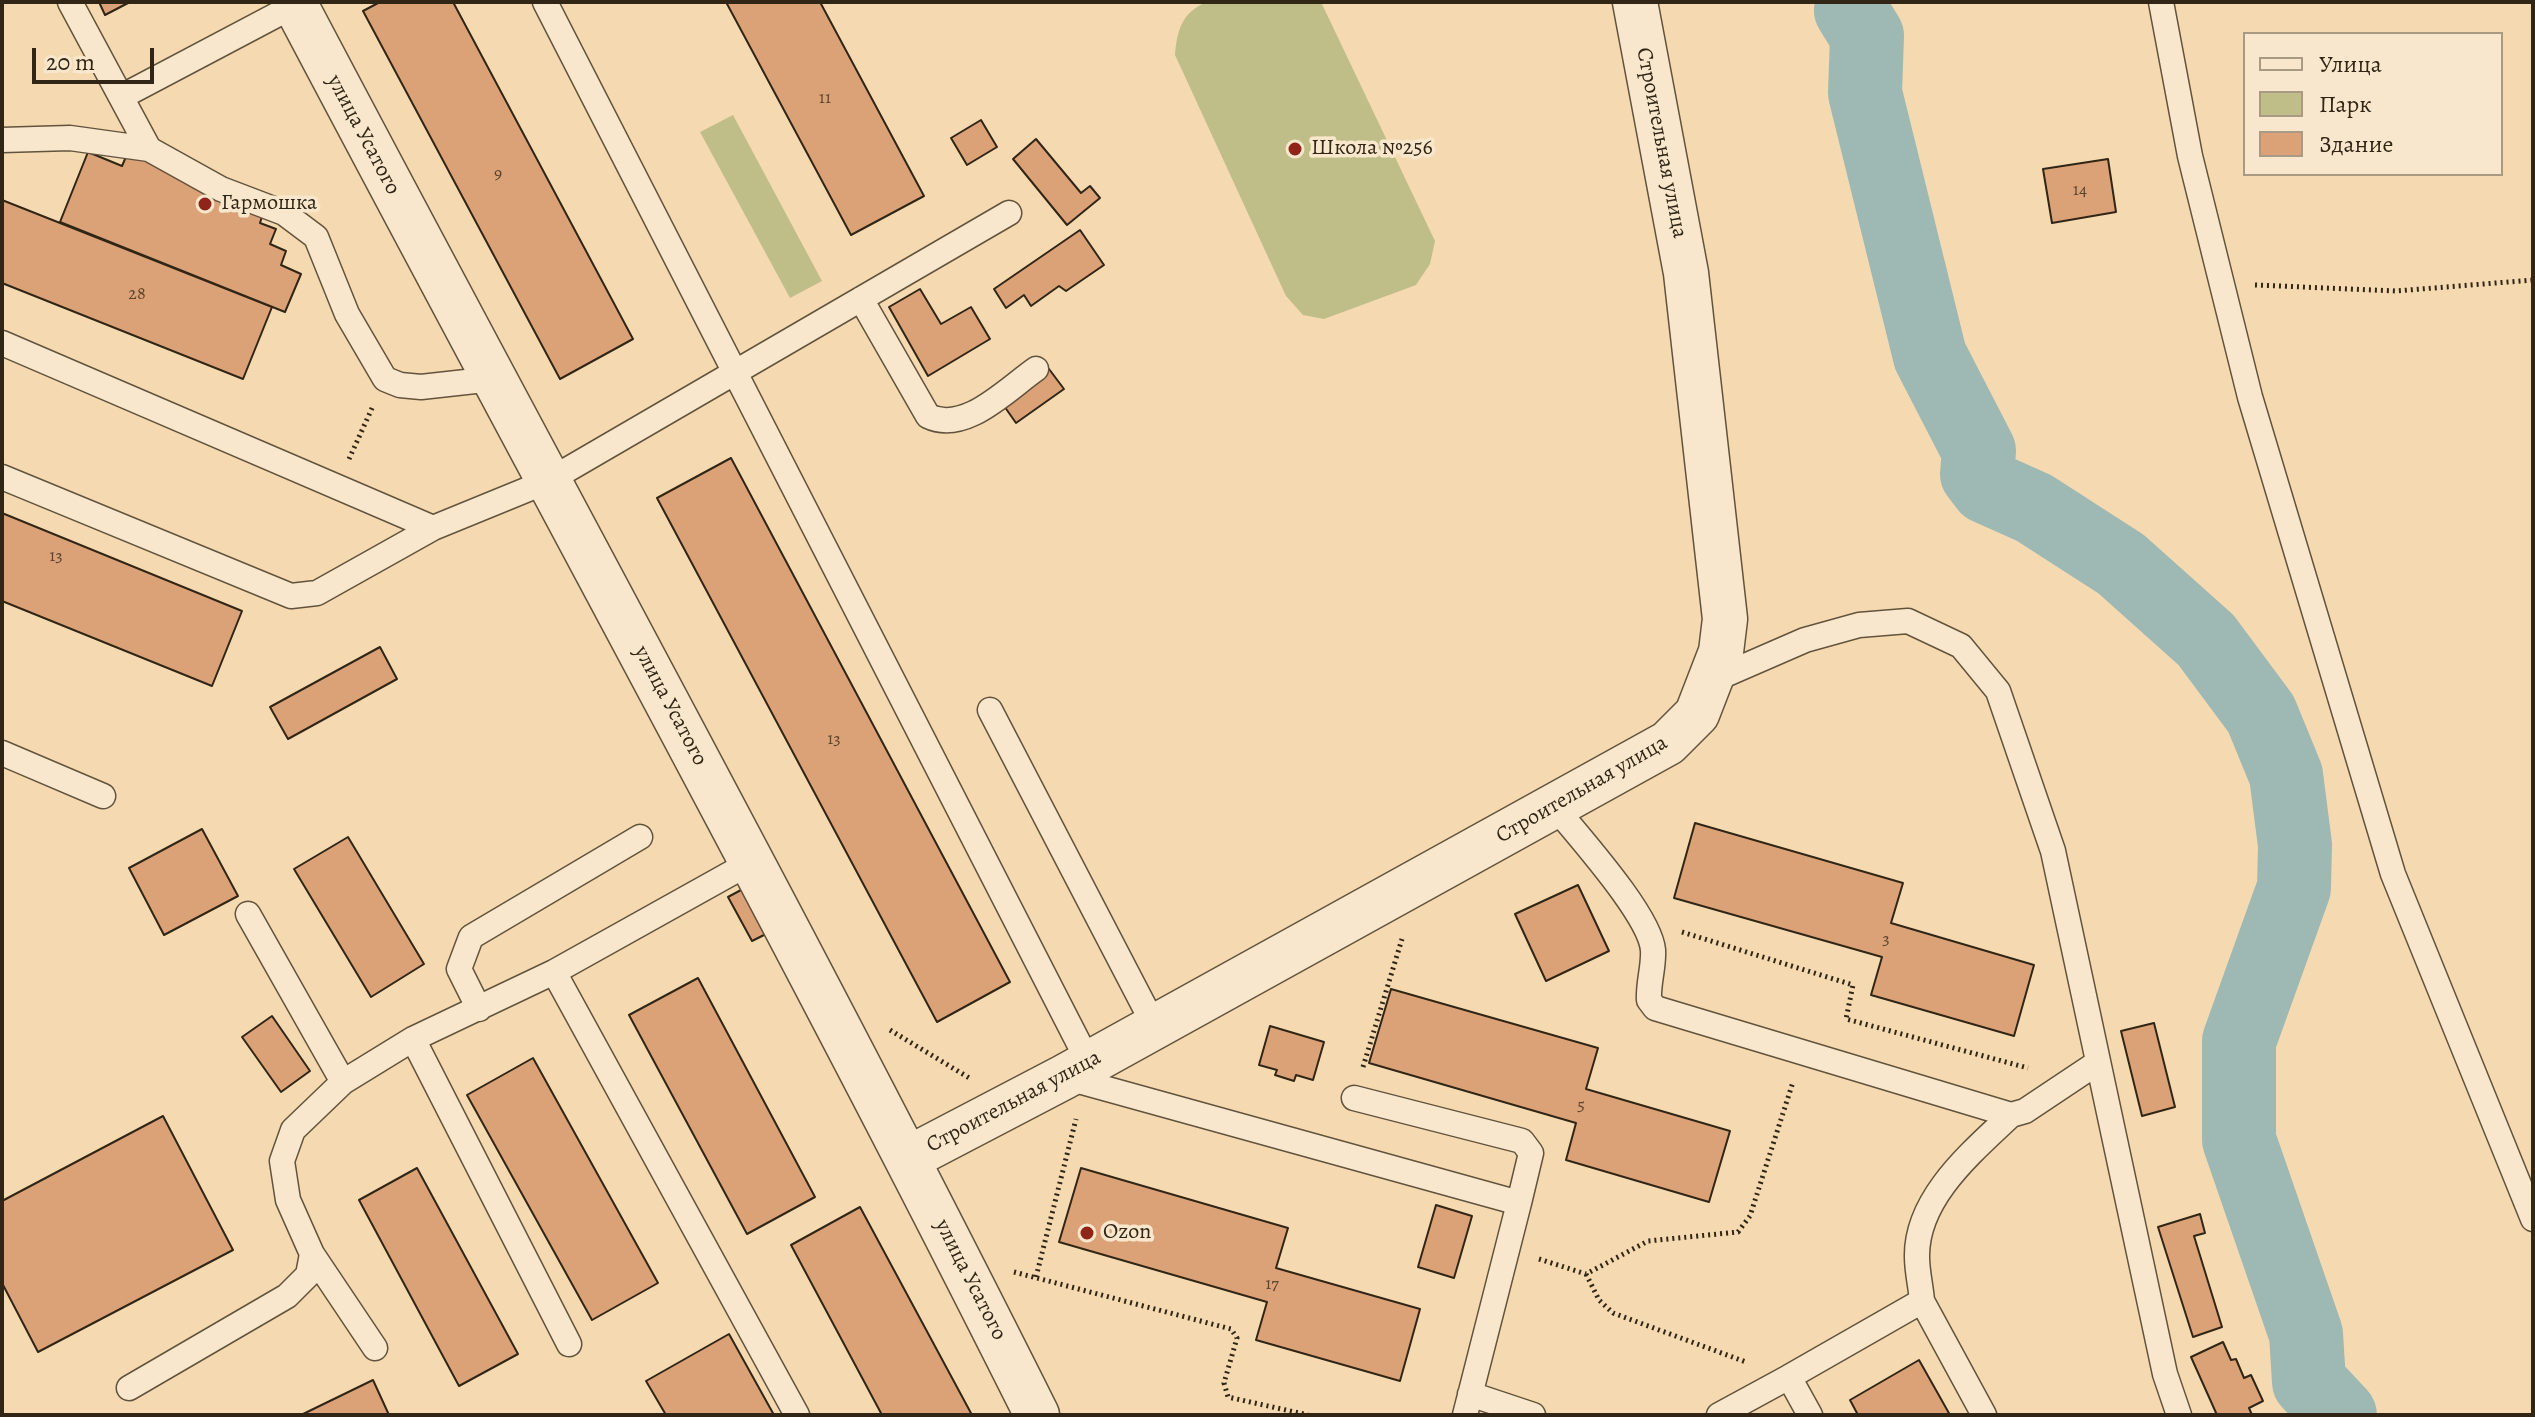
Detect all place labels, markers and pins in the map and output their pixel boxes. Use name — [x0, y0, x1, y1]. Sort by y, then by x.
place label: Школа №256 — [1311, 136, 1433, 162]
marker: Школа №256 — [1286, 140, 1304, 158]
place label: Гармошка — [221, 191, 317, 217]
marker: Гармошка — [196, 195, 214, 213]
place label: Ozon — [1103, 1220, 1151, 1246]
marker: Ozon — [1078, 1224, 1096, 1242]

